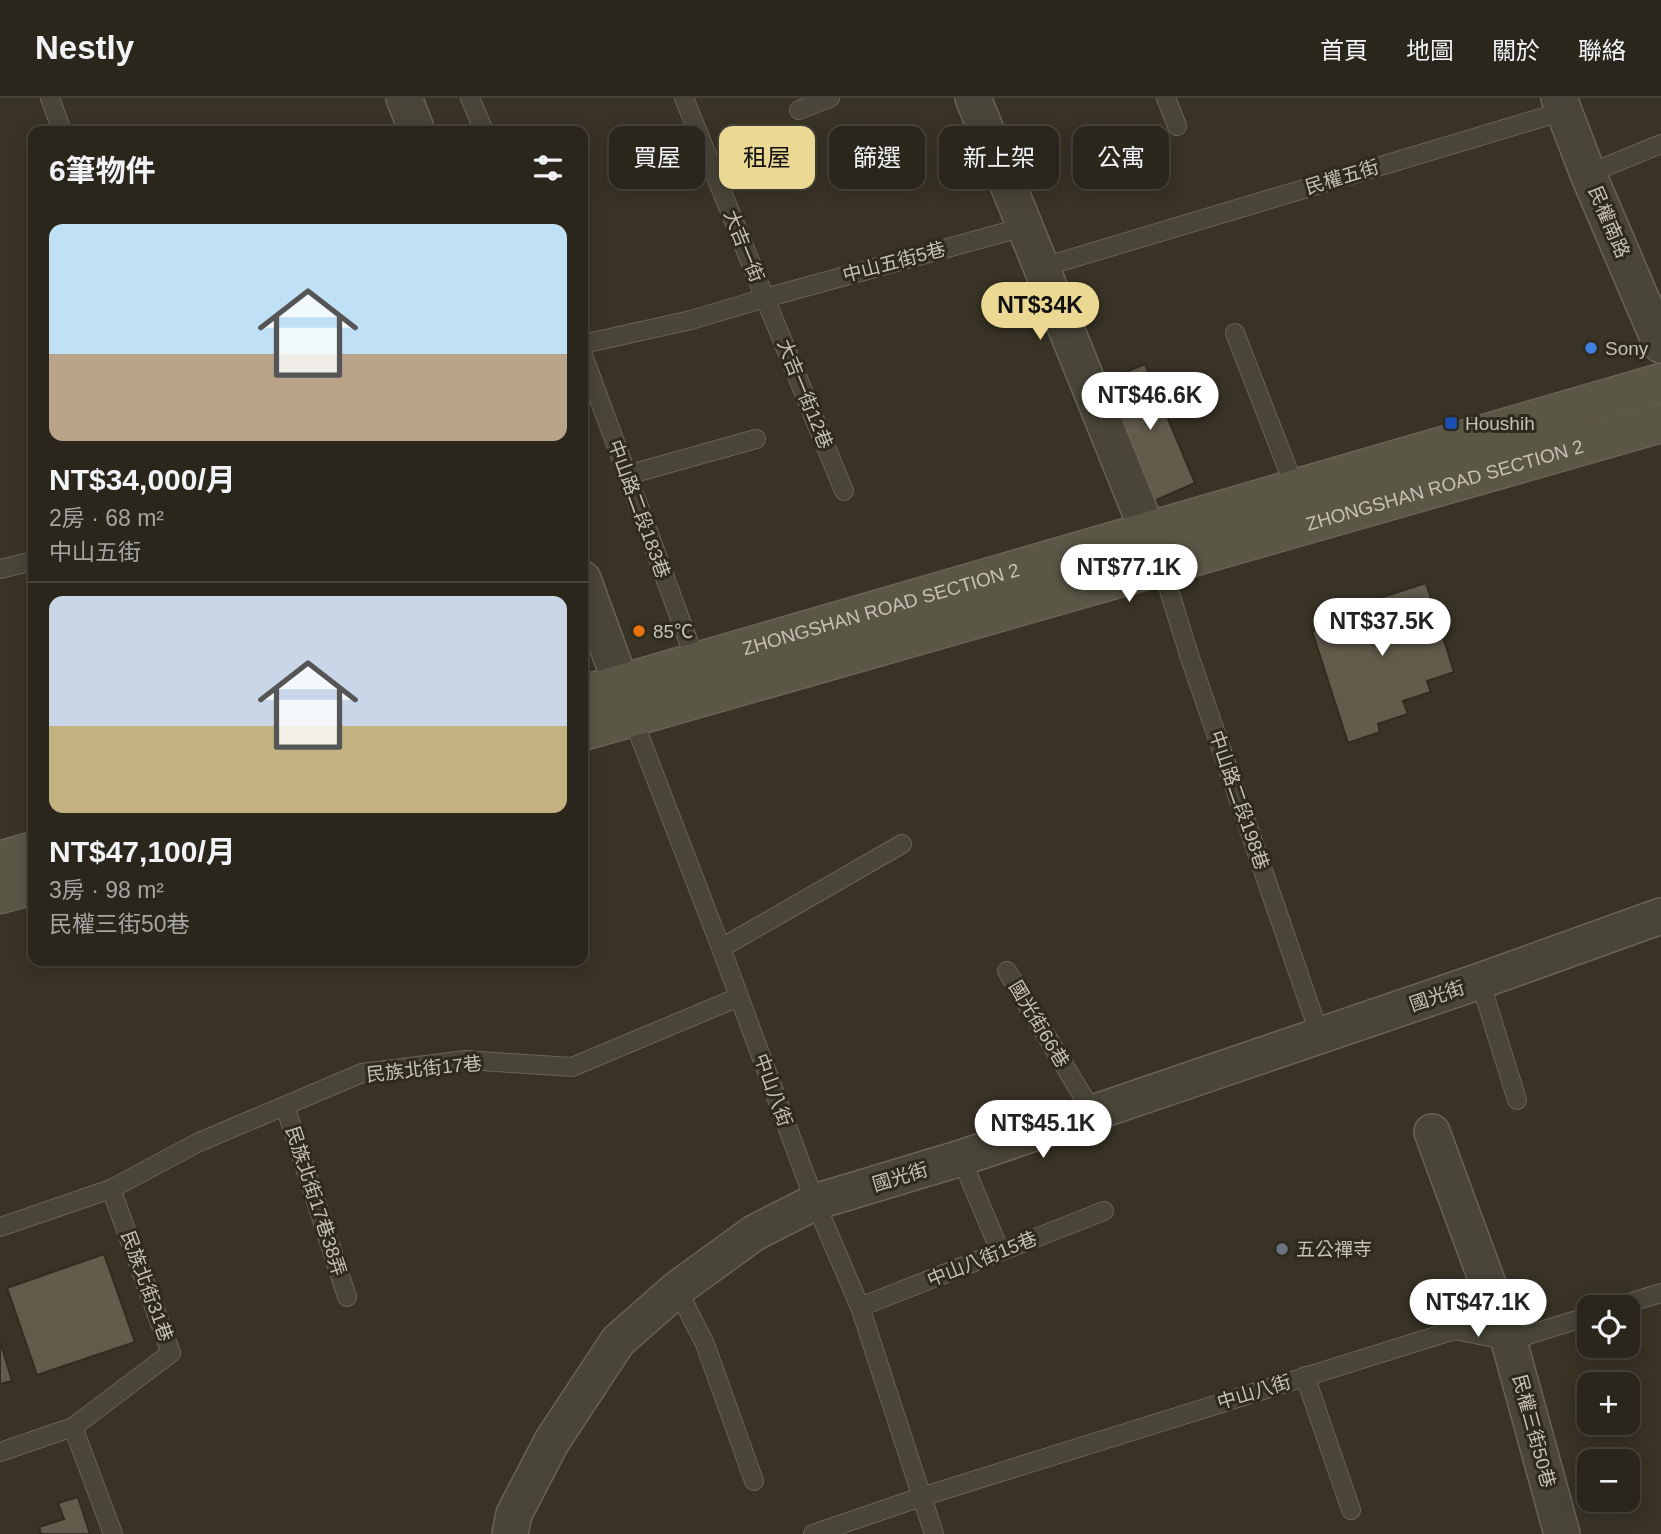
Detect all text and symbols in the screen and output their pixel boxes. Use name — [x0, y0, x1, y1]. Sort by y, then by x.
text: Nestly — [35, 29, 134, 66]
text: 首頁 — [1320, 37, 1368, 64]
text: 地圖 — [1406, 37, 1454, 64]
text: 關於 — [1492, 37, 1540, 64]
text: 聯絡 — [1578, 37, 1626, 64]
chip: 買屋 — [609, 126, 705, 189]
chip: 租屋 — [719, 126, 815, 189]
chip: 篩選 — [829, 126, 925, 189]
chip: 新上架 — [939, 126, 1059, 189]
chip: 公寓 — [1073, 126, 1169, 189]
icon: filters — [529, 149, 567, 187]
text: 6筆物件 — [49, 154, 156, 187]
street label: 民權五街 — [1303, 156, 1381, 198]
street label: 民權南路 — [1584, 183, 1634, 261]
street label: 大吉一街 — [720, 207, 768, 285]
street label: 中山五街5巷 — [840, 238, 948, 286]
icon: home — [245, 270, 371, 396]
pin: NT$34K — [983, 282, 1097, 342]
text: NT$34K — [997, 292, 1083, 318]
street label: 大吉一街12巷 — [774, 336, 836, 452]
place label: Sony — [1605, 338, 1649, 359]
marker: Sony — [1583, 340, 1599, 356]
pin: NT$46.6K — [1078, 372, 1222, 432]
text: NT$46.6K — [1098, 382, 1202, 408]
place label: Houshih — [1465, 413, 1535, 434]
marker: Houshih — [1443, 415, 1459, 431]
street label: ZHONGSHAN ROAD SECTION 2 — [1303, 435, 1586, 534]
street label: 中山路二段183巷 — [604, 437, 674, 581]
text: NT$34,000/月 — [49, 463, 236, 496]
text: 2房 · 68 m² — [49, 505, 164, 531]
text: 中山五街 — [49, 539, 141, 565]
pin: NT$77.1K — [1057, 545, 1201, 604]
text: NT$77.1K — [1077, 554, 1181, 580]
street label: ZHONGSHAN ROAD SECTION 2 — [740, 559, 1022, 659]
pin: NT$37.5K — [1310, 598, 1454, 658]
text: NT$37.5K — [1330, 608, 1434, 634]
place label: 85℃ — [653, 621, 693, 642]
marker: 85℃ — [631, 623, 647, 639]
icon: home — [245, 642, 371, 768]
street label: 中山路二段198巷 — [1205, 728, 1273, 872]
text: NT$47,100/月 — [49, 835, 236, 868]
text: 3房 · 98 m² — [49, 877, 164, 903]
text: 民權三街50巷 — [49, 911, 190, 937]
street label: 國光街66巷 — [1005, 977, 1073, 1071]
street label: 國光街 — [1407, 977, 1467, 1015]
street label: 中山八街 — [750, 1051, 796, 1129]
street label: 民族北街17巷 — [365, 1052, 483, 1086]
pin: NT$45.1K — [971, 1100, 1115, 1160]
text: NT$45.1K — [991, 1110, 1095, 1136]
street label: 民族北街17巷38弄 — [282, 1123, 350, 1279]
street label: 國光街 — [870, 1159, 930, 1195]
street label: 民族北街31巷 — [117, 1228, 177, 1344]
street label: 中山八街15巷 — [924, 1228, 1040, 1290]
place label: 五公禪寺 — [1296, 1239, 1372, 1260]
marker: 五公禪寺 — [1274, 1241, 1290, 1257]
pin: NT$47.1K — [1406, 1280, 1550, 1339]
text: NT$47.1K — [1426, 1289, 1530, 1315]
map controls — [1577, 1295, 1640, 1512]
button: locate — [1577, 1295, 1640, 1358]
street label: 中山八街 — [1215, 1371, 1293, 1413]
street label: 民權三街50巷 — [1509, 1372, 1559, 1490]
button: + — [1577, 1372, 1640, 1435]
button: − — [1577, 1449, 1640, 1512]

